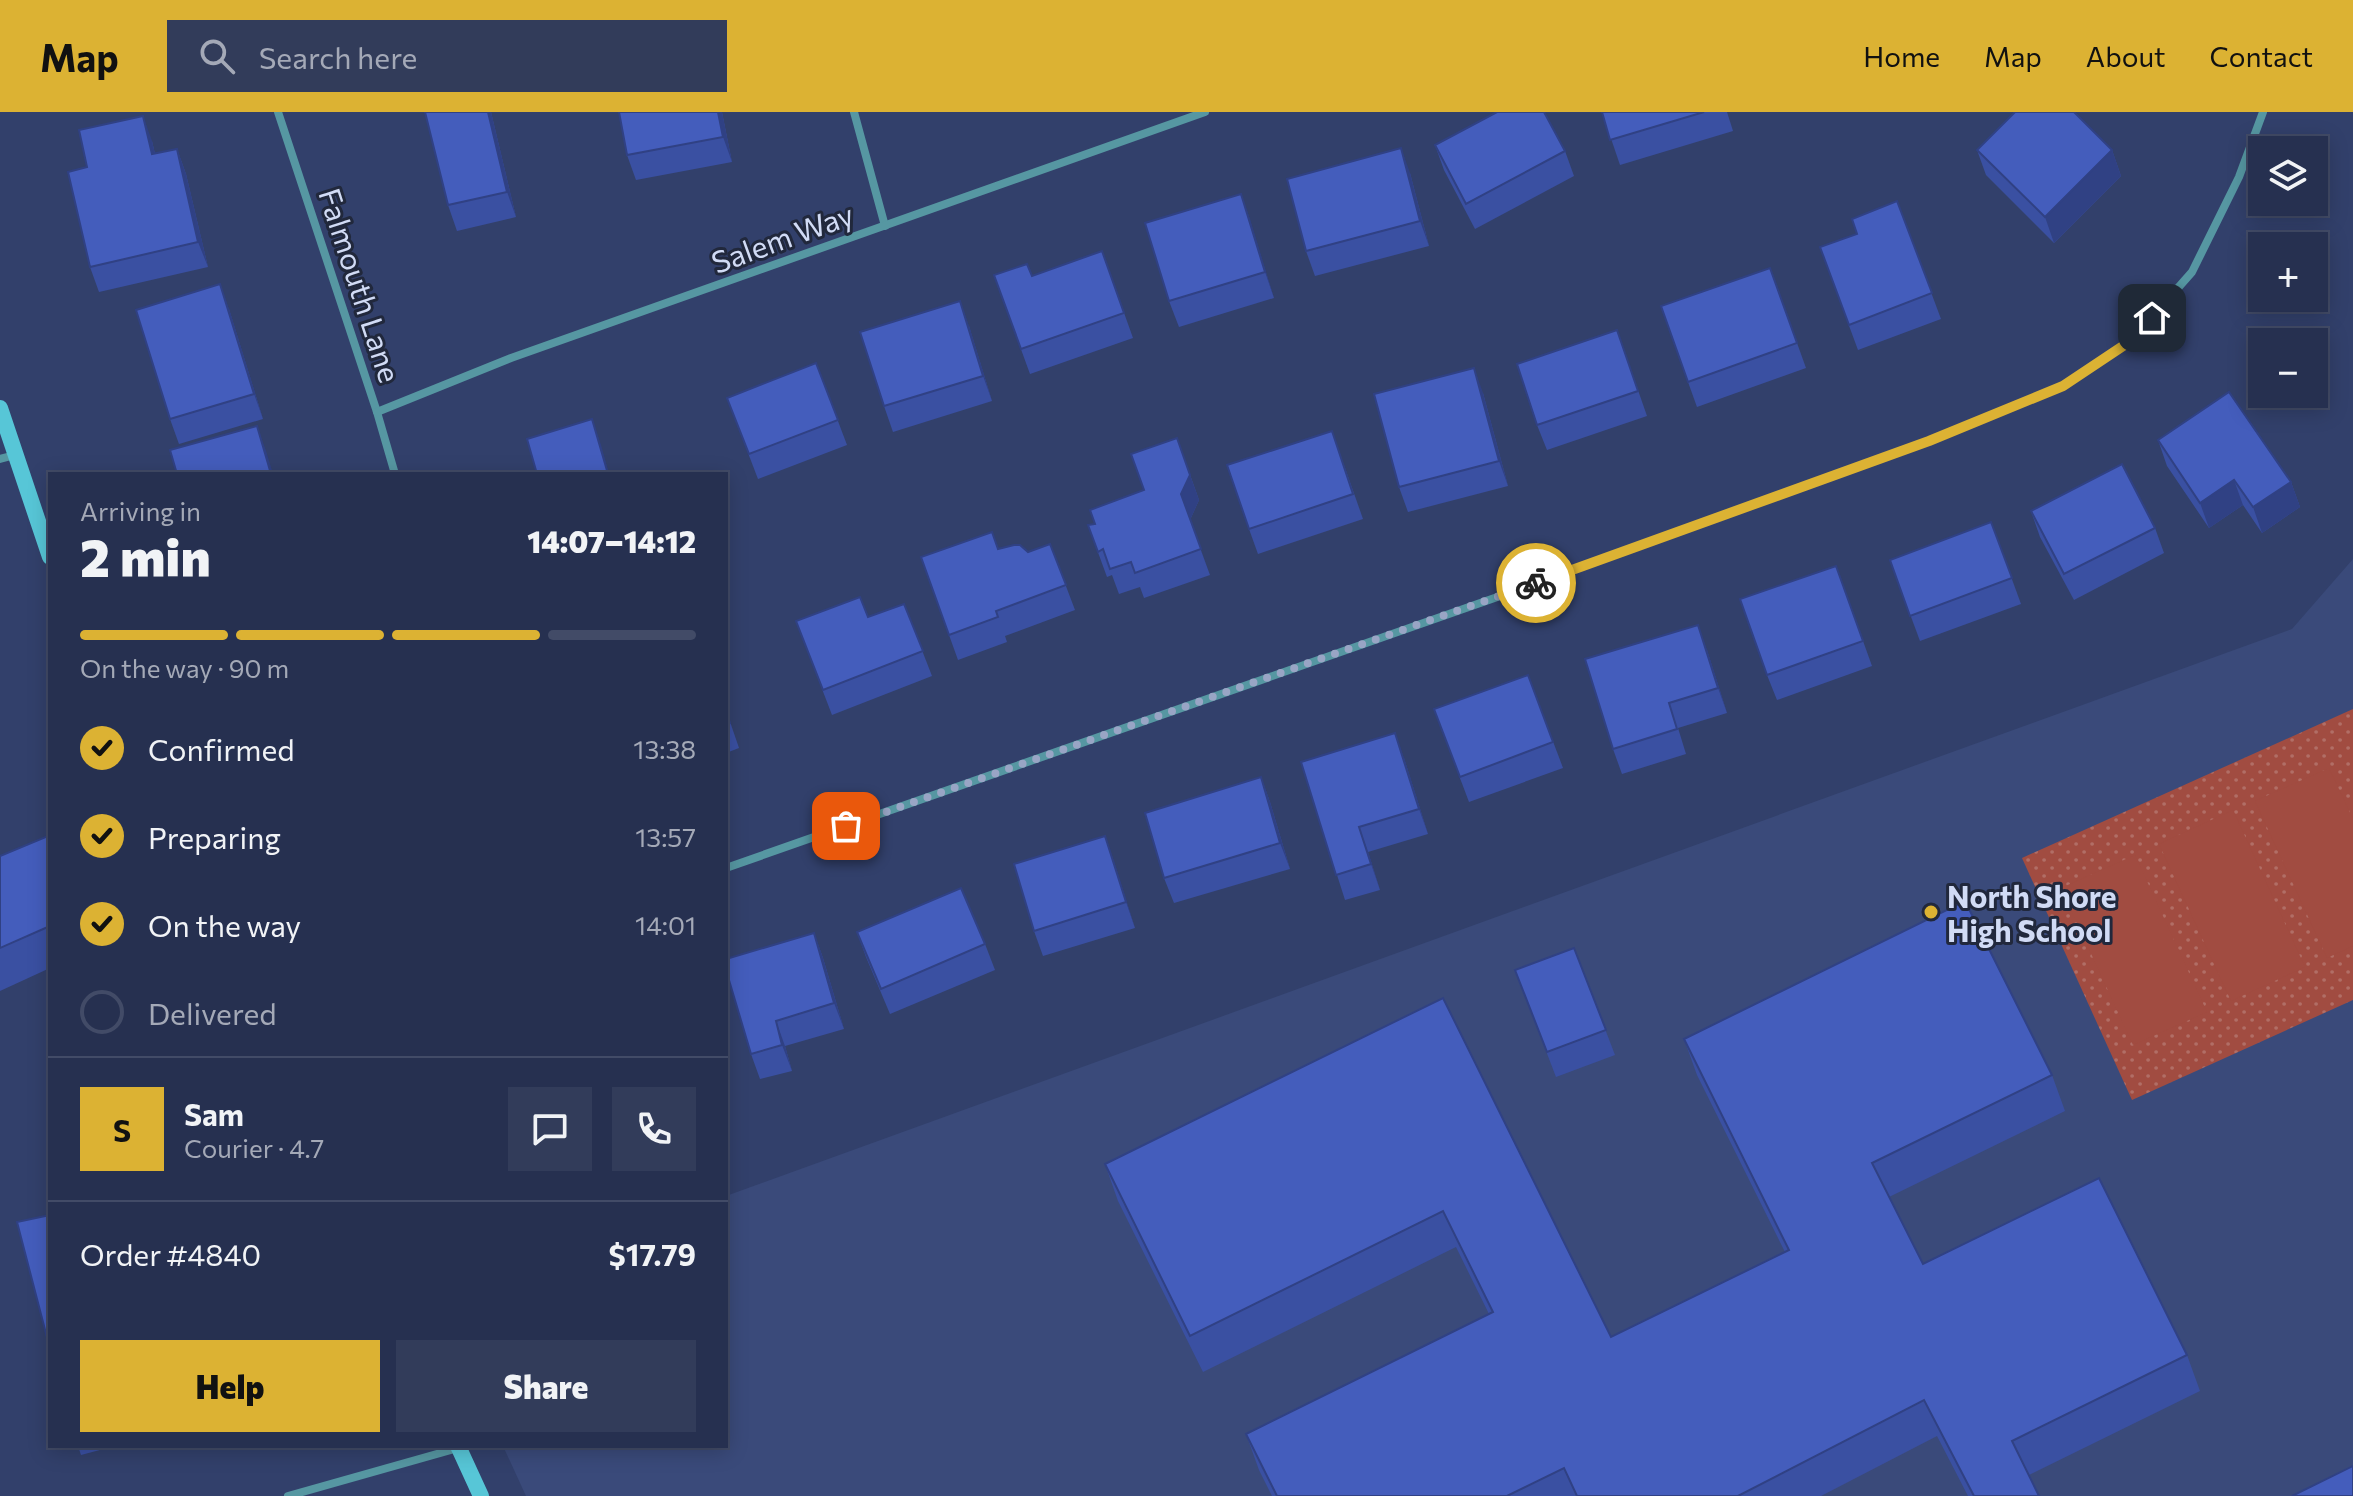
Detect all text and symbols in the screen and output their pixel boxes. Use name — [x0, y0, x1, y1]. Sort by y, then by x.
search box — [167, 20, 727, 92]
text: Map — [40, 33, 119, 80]
icon: search — [195, 34, 239, 78]
text: Search here — [259, 38, 417, 75]
text: Home — [1863, 39, 1940, 73]
text: Map — [1984, 39, 2042, 73]
text: About — [2086, 39, 2166, 73]
text: Contact — [2210, 39, 2313, 73]
map controls — [2248, 136, 2328, 408]
button: layers — [2248, 136, 2328, 216]
street label: Falmouth Lane — [312, 183, 410, 387]
street label: Salem Way — [706, 194, 858, 280]
button: + — [2248, 232, 2328, 312]
pin — [2118, 284, 2186, 352]
icon: home — [2130, 296, 2174, 340]
button: − — [2248, 328, 2328, 408]
text: Arriving in — [80, 495, 201, 526]
text: 14:07–14:12 — [527, 522, 696, 559]
text: 2 min — [80, 524, 211, 588]
courier — [1496, 543, 1576, 623]
icon: bike — [1514, 561, 1558, 605]
text: On the way · 90 m — [80, 652, 289, 683]
icon: check — [80, 726, 124, 770]
text: Confirmed — [148, 730, 295, 767]
text: 13:38 — [633, 733, 696, 764]
pin — [812, 792, 880, 860]
icon: bag — [824, 804, 868, 848]
icon: check — [80, 814, 124, 858]
text: Preparing — [148, 818, 281, 855]
text: 13:57 — [635, 821, 696, 852]
place label: North Shore High School — [1947, 877, 2117, 948]
icon: check — [80, 902, 124, 946]
marker: North Shore High School — [1922, 903, 1940, 921]
text: On the way — [148, 906, 301, 943]
text: 14:01 — [635, 909, 696, 940]
text: Delivered — [148, 994, 277, 1031]
button: chat — [508, 1087, 592, 1171]
button: phone — [612, 1087, 696, 1171]
text: Sam — [184, 1095, 244, 1132]
text: S — [113, 1111, 131, 1148]
text: Courier · 4.7 — [184, 1132, 324, 1163]
text: Order #4840 — [80, 1235, 261, 1272]
text: $17.79 — [609, 1235, 696, 1272]
button: Help — [80, 1340, 380, 1432]
button: Share — [396, 1340, 696, 1432]

